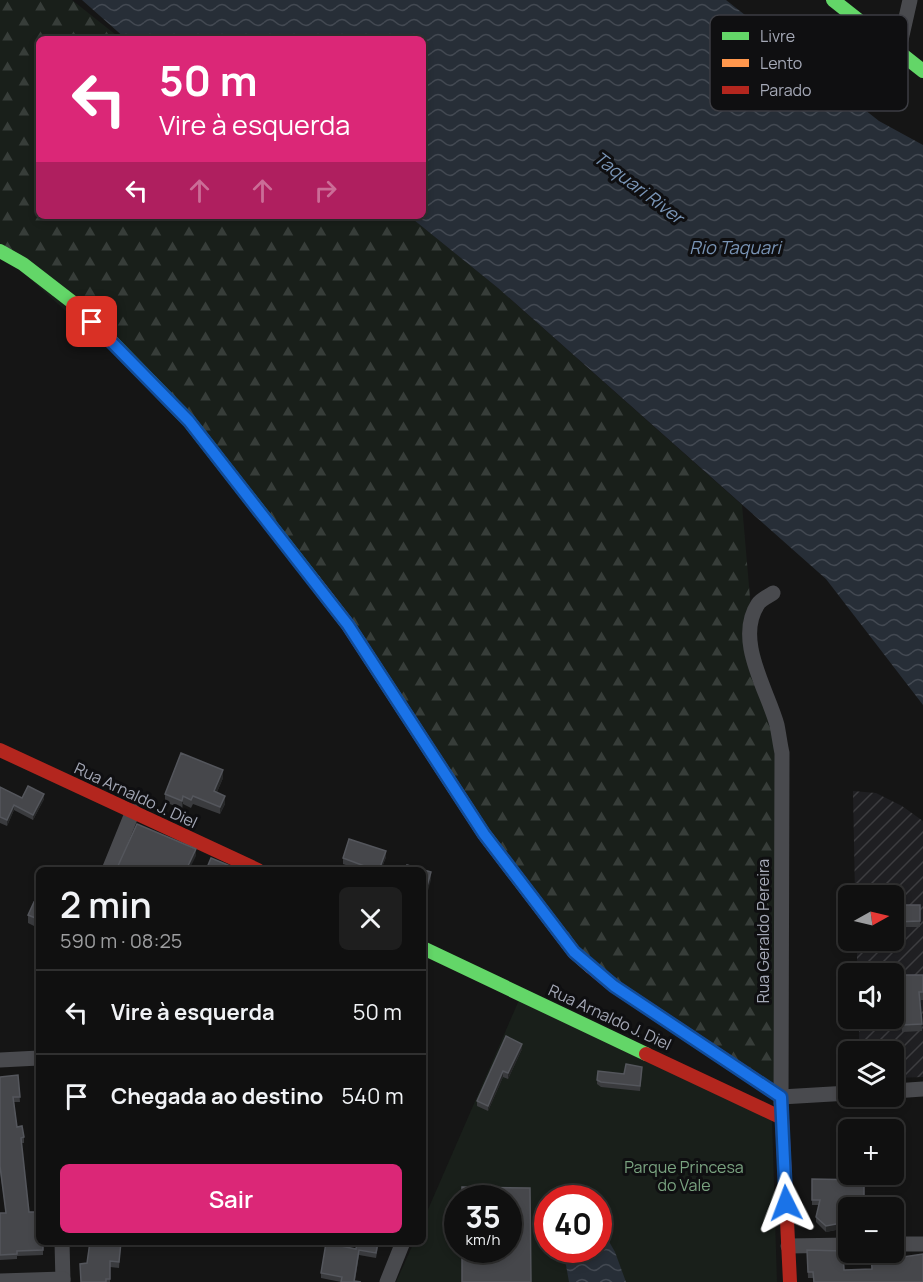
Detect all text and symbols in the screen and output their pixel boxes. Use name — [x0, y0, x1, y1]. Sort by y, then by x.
legend — [710, 15, 908, 111]
text: Livre — [760, 25, 795, 47]
text: 50 m — [159, 51, 257, 109]
text: Lento — [760, 52, 802, 74]
icon: left — [60, 60, 138, 138]
text: Parado — [760, 79, 811, 101]
text: Vire à esquerda — [159, 106, 350, 143]
water label: Taquari River — [589, 145, 691, 230]
icon: left — [120, 174, 153, 207]
icon: ahead — [183, 174, 216, 207]
icon: ahead — [246, 174, 279, 207]
icon: right — [309, 174, 342, 207]
water label: Rio Taquari — [689, 235, 783, 259]
pin — [66, 296, 117, 347]
icon: arrive — [75, 305, 108, 338]
street label: Rua Arnaldo J. Diel — [71, 757, 201, 833]
street label: Rua Geraldo Pereira — [752, 859, 774, 1003]
text: 2 min — [60, 880, 152, 929]
north arrow — [838, 885, 904, 951]
map controls — [838, 885, 904, 1263]
button: close — [339, 887, 402, 950]
text: 590 m · 08:25 — [60, 927, 182, 954]
button: sound — [838, 963, 904, 1029]
street label: Rua Arnaldo J. Diel — [545, 979, 675, 1055]
icon: left — [60, 996, 93, 1029]
text: Vire à esquerda — [111, 997, 275, 1027]
text: 50 m — [353, 997, 402, 1027]
button: layers — [838, 1041, 904, 1107]
icon: arrive — [60, 1080, 93, 1113]
text: Chegada ao destino — [111, 1081, 323, 1111]
text: 540 m — [341, 1081, 404, 1111]
button: + — [838, 1119, 904, 1185]
park label: Parque Princesa do Vale — [624, 1156, 744, 1196]
button: Sair — [60, 1164, 402, 1233]
position arrow — [754, 1171, 818, 1235]
speed limit sign: 40 — [534, 1185, 612, 1263]
text: 35 — [465, 1196, 501, 1237]
button: − — [838, 1197, 904, 1263]
text: km/h — [466, 1229, 500, 1250]

